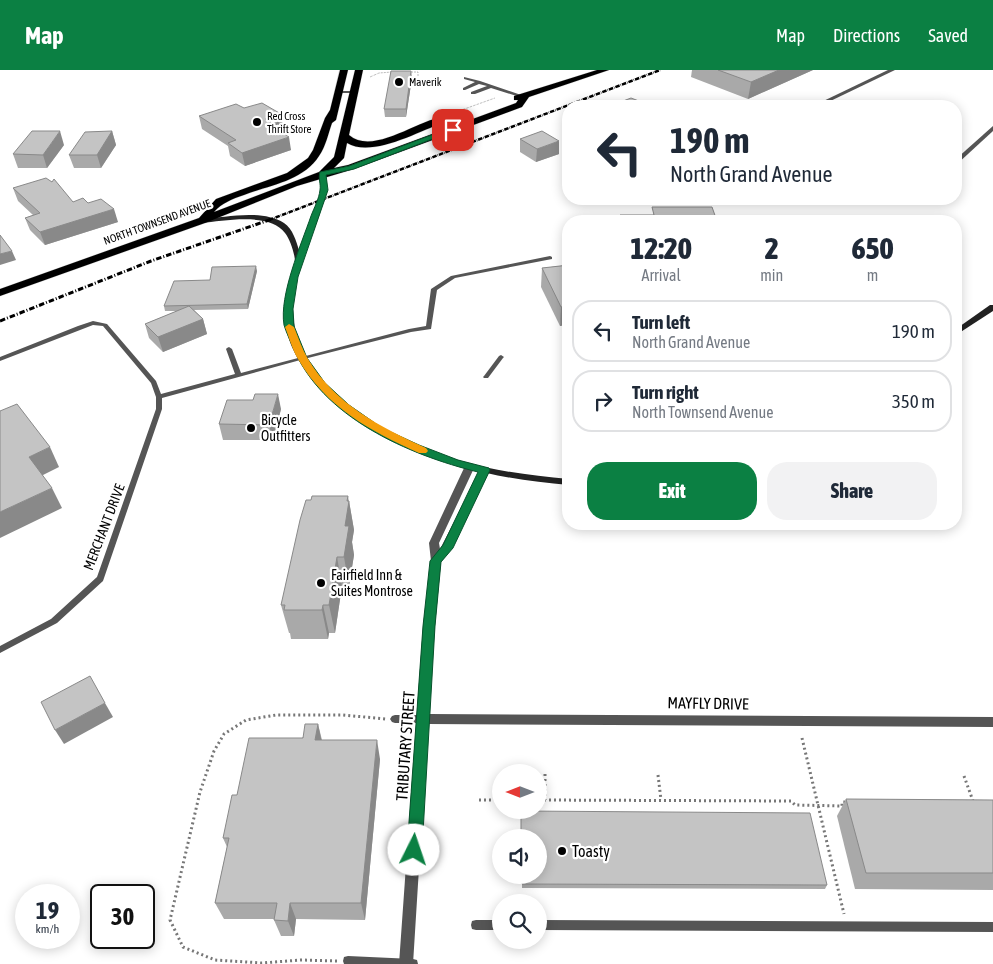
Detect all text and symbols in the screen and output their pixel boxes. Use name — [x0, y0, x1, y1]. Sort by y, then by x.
text: Map — [25, 22, 64, 49]
text: Map — [776, 25, 805, 46]
text: Directions — [833, 25, 900, 46]
text: Saved — [928, 25, 968, 46]
marker: Maverik — [393, 76, 405, 88]
place label: Maverik — [409, 76, 442, 88]
pin — [432, 109, 474, 151]
place label: Red Cross Thrift Store — [267, 110, 312, 135]
marker: Red Cross Thrift Store — [251, 116, 263, 128]
icon: arrive — [439, 116, 467, 144]
icon: left — [587, 120, 652, 185]
text: 190 m — [670, 120, 749, 160]
text: North Grand Avenue — [670, 161, 833, 187]
street label: NORTH TOWNSEND AVENUE — [102, 197, 212, 247]
text: 12:20 — [630, 231, 692, 265]
text: 2 — [765, 231, 779, 265]
text: 650 — [851, 231, 894, 265]
text: Arrival — [642, 266, 681, 284]
text: min — [760, 266, 783, 284]
text: m — [867, 266, 878, 284]
text: Turn left — [632, 311, 690, 333]
icon: left — [589, 317, 617, 345]
text: 190 m — [892, 320, 935, 342]
text: North Grand Avenue — [632, 333, 750, 351]
text: Turn right — [632, 381, 699, 403]
icon: right — [589, 387, 617, 415]
text: 350 m — [892, 390, 935, 412]
text: North Townsend Avenue — [632, 403, 774, 421]
place label: Bicycle Outfitters — [261, 412, 310, 444]
marker: Bicycle Outfitters — [245, 422, 257, 434]
button: Exit — [587, 462, 757, 520]
button: Share — [767, 462, 937, 520]
street label: MERCHANT DRIVE — [80, 482, 128, 572]
place label: Fairfield Inn & Suites Montrose — [331, 567, 413, 599]
marker: Fairfield Inn & Suites Montrose — [315, 577, 327, 589]
street label: TRIBUTARY STREET — [392, 691, 418, 801]
street label: MAYFLY DRIVE — [667, 693, 749, 713]
north arrow — [492, 764, 548, 819]
map controls — [492, 764, 547, 949]
position arrow — [387, 823, 439, 875]
button: sound — [492, 829, 547, 884]
place label: Toasty — [572, 842, 610, 861]
marker: Toasty — [556, 845, 568, 857]
speed limit sign: 30 — [90, 884, 155, 949]
button: search — [492, 894, 547, 949]
text: 19 — [36, 896, 59, 924]
text: km/h — [36, 922, 59, 936]

